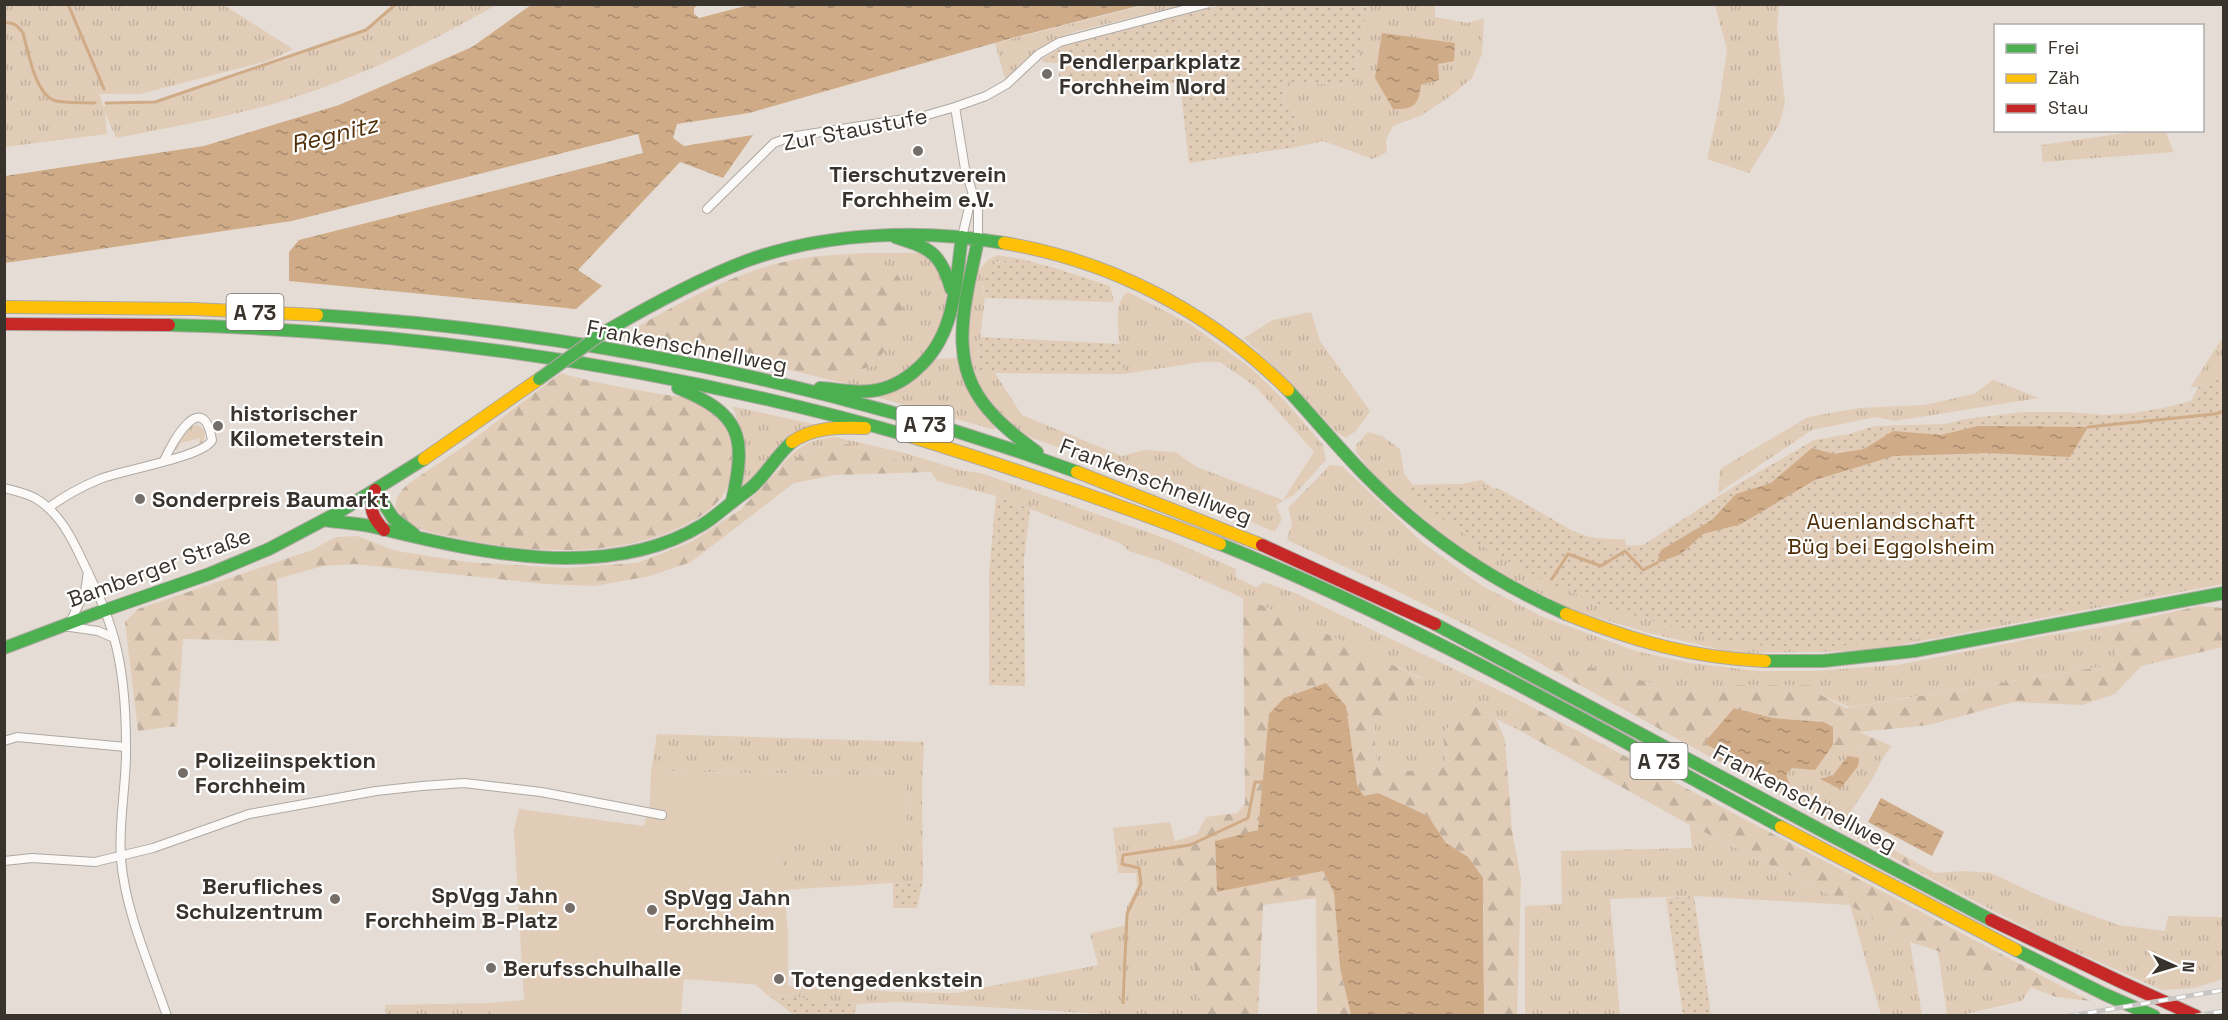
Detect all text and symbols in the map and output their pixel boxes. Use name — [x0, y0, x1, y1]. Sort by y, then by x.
legend — [1994, 24, 2204, 132]
text: Frei — [2048, 36, 2079, 59]
place label: Pendlerparkplatz Forchheim Nord — [1059, 47, 1241, 100]
text: Zäh — [2048, 66, 2080, 89]
marker: Pendlerparkplatz Forchheim Nord — [1040, 67, 1054, 81]
text: Stau — [2048, 96, 2088, 119]
street label: Zur Staustufe — [780, 101, 930, 157]
water label: Regnitz — [287, 108, 382, 160]
marker: Tierschutzverein Forchheim e.V. — [911, 144, 925, 158]
place label: Tierschutzverein Forchheim e.V. — [829, 160, 1007, 213]
road number: A 73 — [226, 294, 284, 330]
street label: Frankenschnellweg — [584, 313, 790, 379]
place label: historischer Kilometerstein — [230, 399, 384, 452]
road number: A 73 — [896, 406, 954, 442]
marker: historischer Kilometerstein — [211, 419, 225, 433]
street label: Frankenschnellweg — [1056, 431, 1256, 531]
place label: Sonderpreis Baumarkt — [152, 485, 389, 513]
marker: Sonderpreis Baumarkt — [133, 492, 147, 506]
park label: Auenlandschaft Büg bei Eggolsheim — [1787, 507, 1995, 560]
street label: Bamberger Straße — [63, 521, 255, 613]
street label: Frankenschnellweg — [1708, 738, 1902, 858]
road number: A 73 — [1630, 743, 1688, 779]
place label: Polizeiinspektion Forchheim — [195, 746, 376, 799]
marker: Polizeiinspektion Forchheim — [176, 766, 190, 780]
place label: Berufliches Schulzentrum — [176, 872, 323, 925]
place label: SpVgg Jahn Forchheim B-Platz — [365, 881, 558, 934]
place label: SpVgg Jahn Forchheim — [664, 883, 790, 936]
marker: Berufliches Schulzentrum — [328, 892, 342, 906]
marker: SpVgg Jahn Forchheim B-Platz — [563, 901, 577, 915]
marker: SpVgg Jahn Forchheim — [645, 903, 659, 917]
north arrow — [2144, 936, 2204, 996]
place label: Berufsschulhalle — [503, 954, 681, 982]
marker: Berufsschulhalle — [484, 961, 498, 975]
text: N — [2178, 961, 2199, 973]
place label: Totengedenkstein — [791, 965, 983, 993]
marker: Totengedenkstein — [772, 972, 786, 986]

